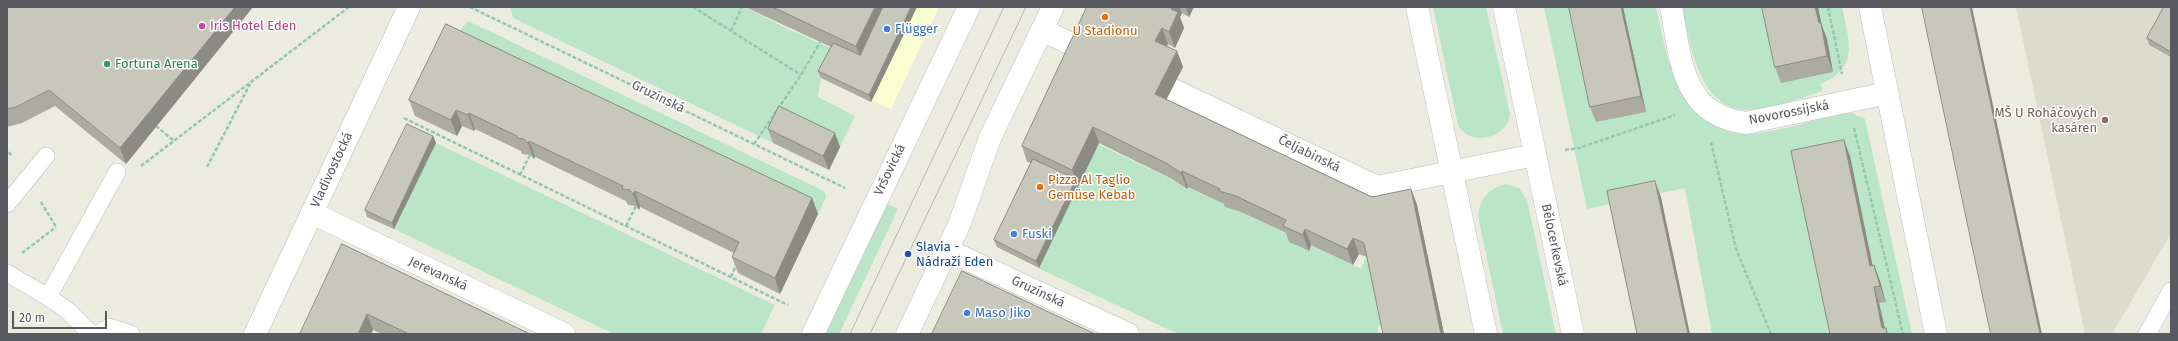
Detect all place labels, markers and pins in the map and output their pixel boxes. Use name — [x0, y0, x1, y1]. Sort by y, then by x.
marker: U Stadionu — [1100, 12, 1110, 22]
place label: Iris Hotel Eden — [210, 18, 296, 34]
marker: Iris Hotel Eden — [197, 21, 207, 31]
place label: Flügger — [895, 21, 938, 37]
place label: U Stadionu — [1072, 23, 1138, 39]
marker: Flügger — [882, 24, 892, 34]
place label: Fortuna Arena — [115, 56, 198, 72]
marker: Fortuna Arena — [102, 59, 112, 69]
place label: MŠ U Roháčových kasáren — [1994, 105, 2097, 136]
marker: MŠ U Roháčových kasáren — [2100, 115, 2110, 125]
place label: Pizza Al Taglio Gemüse Kebab — [1048, 172, 1136, 203]
marker: Pizza Al Taglio Gemüse Kebab — [1035, 182, 1045, 192]
place label: Fuski — [1022, 226, 1052, 242]
marker: Fuski — [1009, 229, 1019, 239]
place label: Slavia - Nádraží Eden — [916, 239, 993, 270]
marker: Slavia - Nádraží Eden — [903, 249, 913, 259]
place label: Maso Jiko — [975, 305, 1031, 321]
marker: Maso Jiko — [962, 308, 972, 318]

